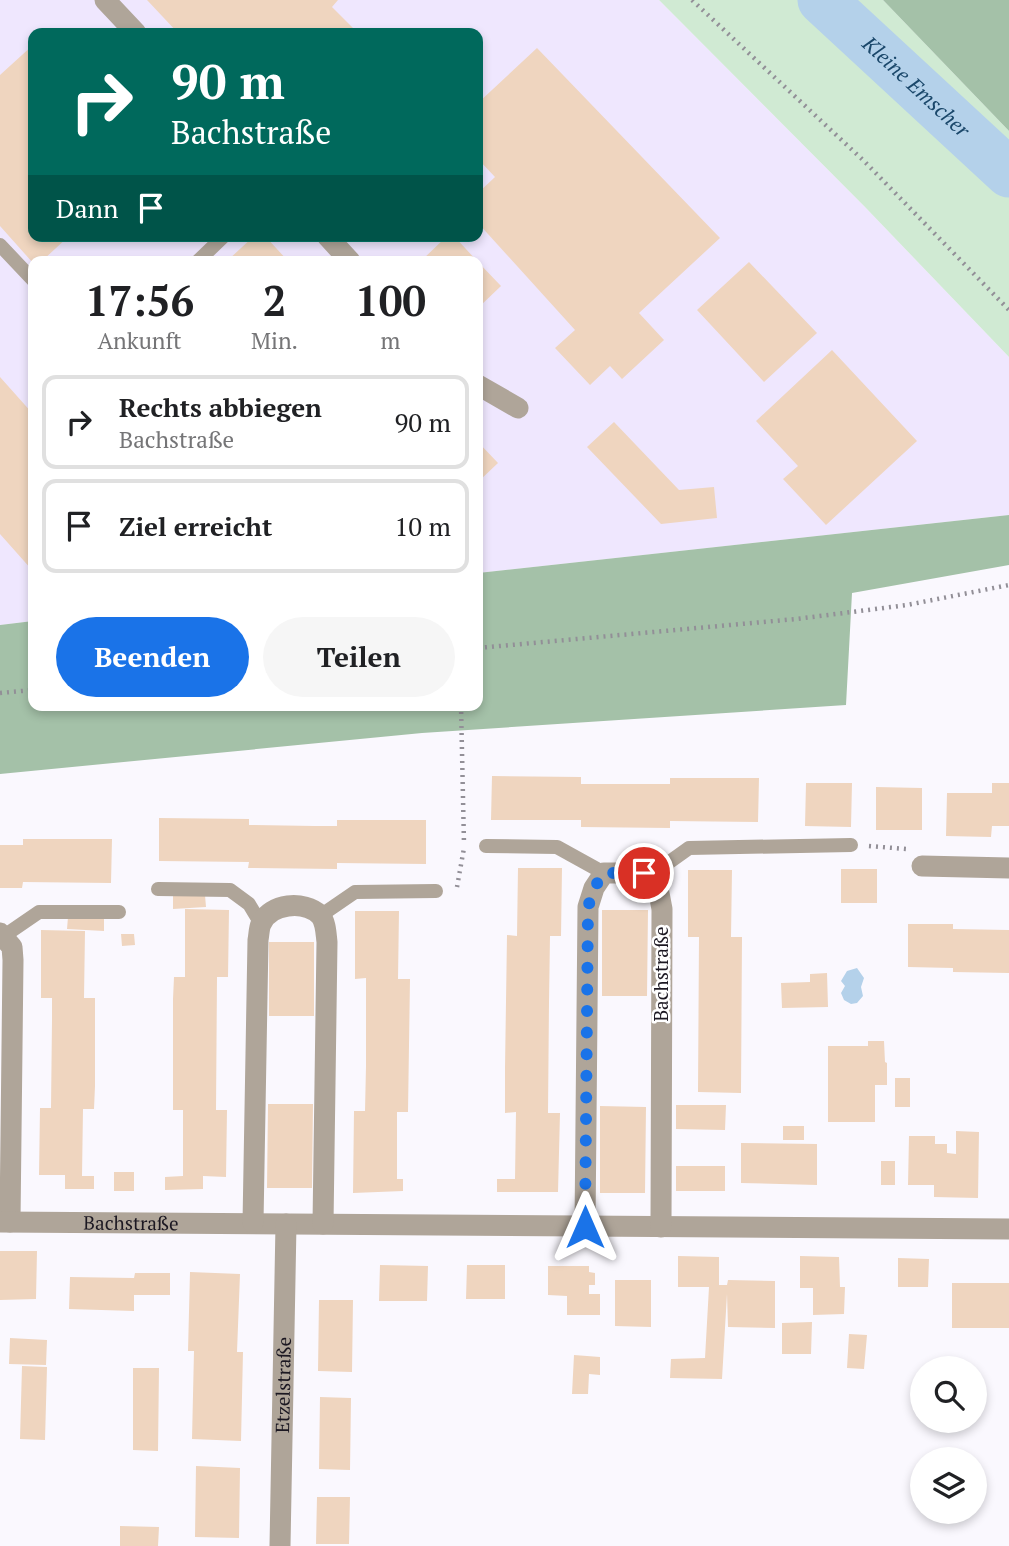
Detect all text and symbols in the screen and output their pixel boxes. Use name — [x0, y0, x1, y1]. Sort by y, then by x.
water label: Kleine Emscher — [856, 29, 977, 143]
text: 90 m — [171, 48, 285, 113]
icon: right — [56, 56, 147, 147]
text: Bachstraße — [171, 111, 331, 153]
icon: arrive — [132, 189, 170, 227]
text: Dann — [56, 191, 118, 225]
text: 17:56 — [85, 272, 194, 328]
text: 2 — [263, 272, 286, 328]
text: 100 — [355, 272, 426, 328]
text: Ankunft — [97, 325, 182, 356]
text: Min. — [251, 325, 298, 356]
text: m — [381, 325, 400, 356]
text: Rechts abbiegen — [119, 390, 322, 424]
icon: right — [60, 403, 98, 441]
text: 90 m — [395, 405, 451, 439]
text: Bachstraße — [119, 424, 234, 455]
icon: arrive — [60, 507, 98, 545]
text: Ziel erreicht — [119, 509, 272, 543]
text: 10 m — [395, 509, 451, 543]
button: Beenden — [56, 617, 249, 697]
button: Teilen — [263, 617, 455, 697]
pin — [614, 843, 674, 903]
icon: arrive — [625, 854, 663, 892]
street label: Bachstraße — [648, 926, 673, 1022]
position arrow — [548, 1190, 622, 1264]
street label: Bachstraße — [83, 1210, 179, 1235]
street label: Etzelstraße — [269, 1337, 296, 1433]
map controls — [910, 1356, 987, 1524]
button: search — [910, 1356, 987, 1433]
button: layers — [910, 1447, 987, 1524]

